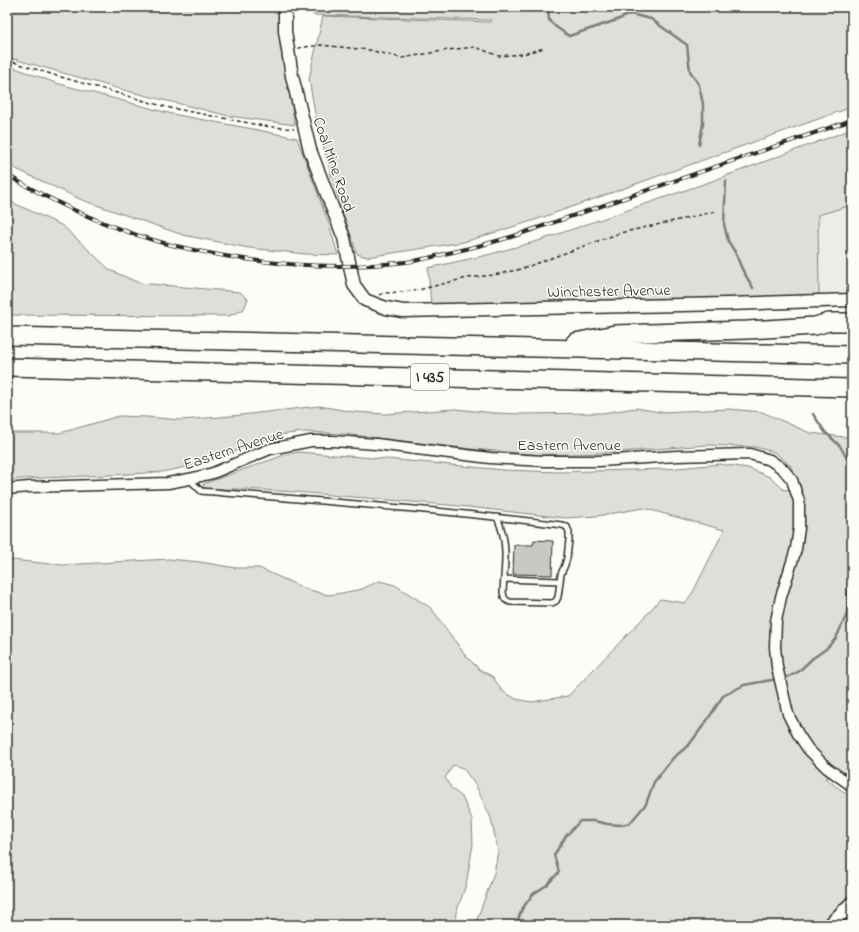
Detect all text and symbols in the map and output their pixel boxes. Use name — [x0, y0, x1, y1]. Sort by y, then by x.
street label: Coal Mine Road — [306, 114, 361, 215]
street label: Winchester Avenue — [547, 279, 672, 305]
road number: I 435 — [411, 364, 449, 390]
street label: Eastern Avenue — [181, 422, 287, 477]
street label: Eastern Avenue — [517, 434, 622, 458]

